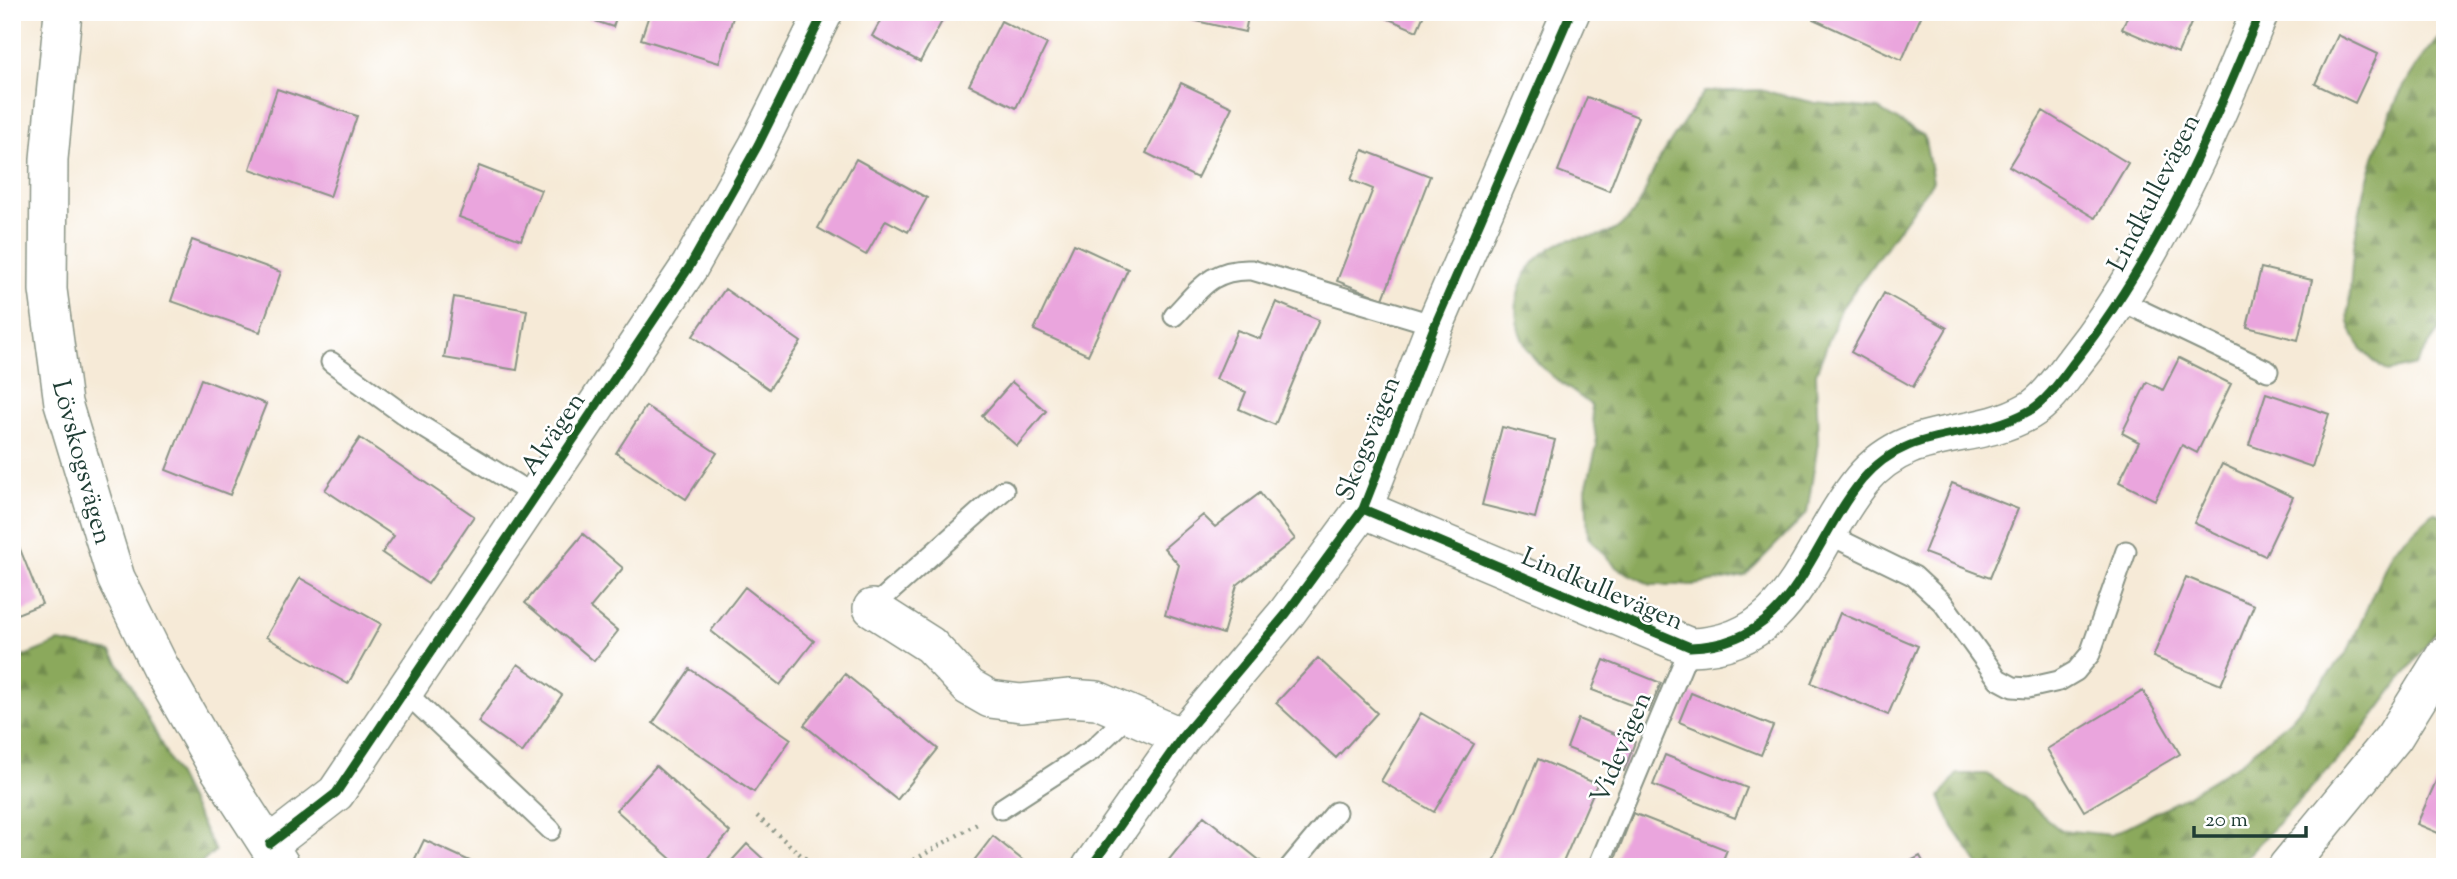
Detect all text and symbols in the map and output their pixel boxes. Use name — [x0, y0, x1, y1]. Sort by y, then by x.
street label: Lindkullevägen — [2099, 108, 2211, 279]
street label: Skogsvägen — [1327, 371, 1411, 507]
street label: Lövskogsvägen — [41, 376, 120, 549]
street label: Alvägen — [513, 385, 596, 483]
street label: Lindkullevägen — [1515, 539, 1689, 641]
street label: Videvägen — [1582, 686, 1662, 810]
scale bar — [2194, 795, 2306, 839]
text: 20 m — [2205, 806, 2248, 836]

